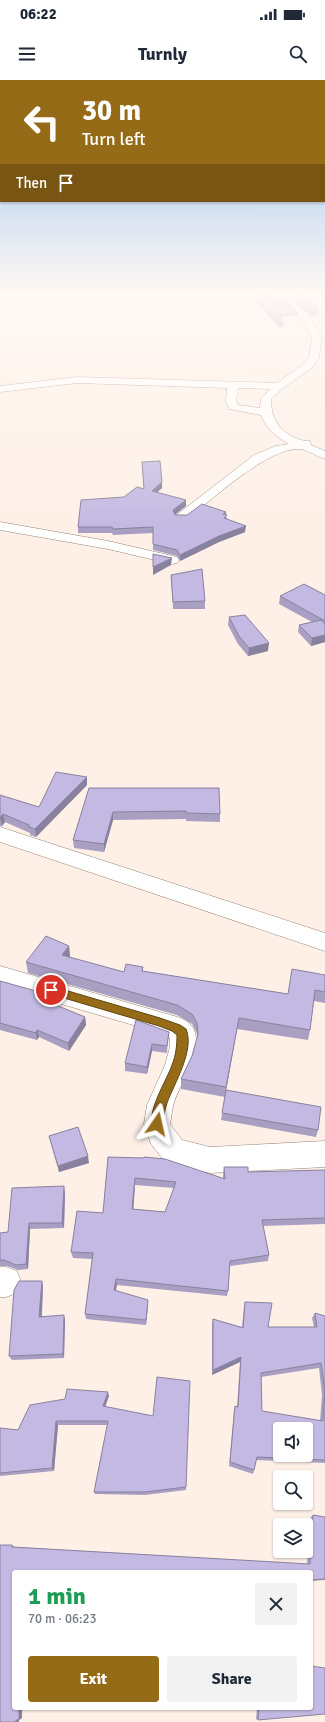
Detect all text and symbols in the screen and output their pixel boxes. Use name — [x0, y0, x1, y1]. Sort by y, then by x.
text: 06:22 — [20, 5, 57, 23]
icon: menu — [16, 43, 38, 65]
text: Turnly — [138, 43, 187, 65]
icon: search — [287, 43, 309, 65]
text: 30 m — [82, 94, 141, 128]
icon: left — [16, 96, 68, 148]
text: Turn left — [82, 128, 145, 150]
icon: arrive — [55, 172, 77, 194]
text: Then — [16, 174, 47, 192]
pin — [34, 973, 68, 1007]
icon: arrive — [40, 979, 62, 1001]
position arrow — [136, 1103, 178, 1145]
map controls — [273, 1422, 313, 1558]
button: sound — [273, 1422, 313, 1462]
button: search — [273, 1470, 313, 1510]
button: layers — [273, 1518, 313, 1558]
text: 1 min — [28, 1581, 86, 1611]
button: close — [255, 1583, 297, 1625]
text: 70 m · 06:23 — [28, 1611, 97, 1627]
button: Exit — [28, 1656, 159, 1702]
button: Share — [167, 1656, 297, 1702]

